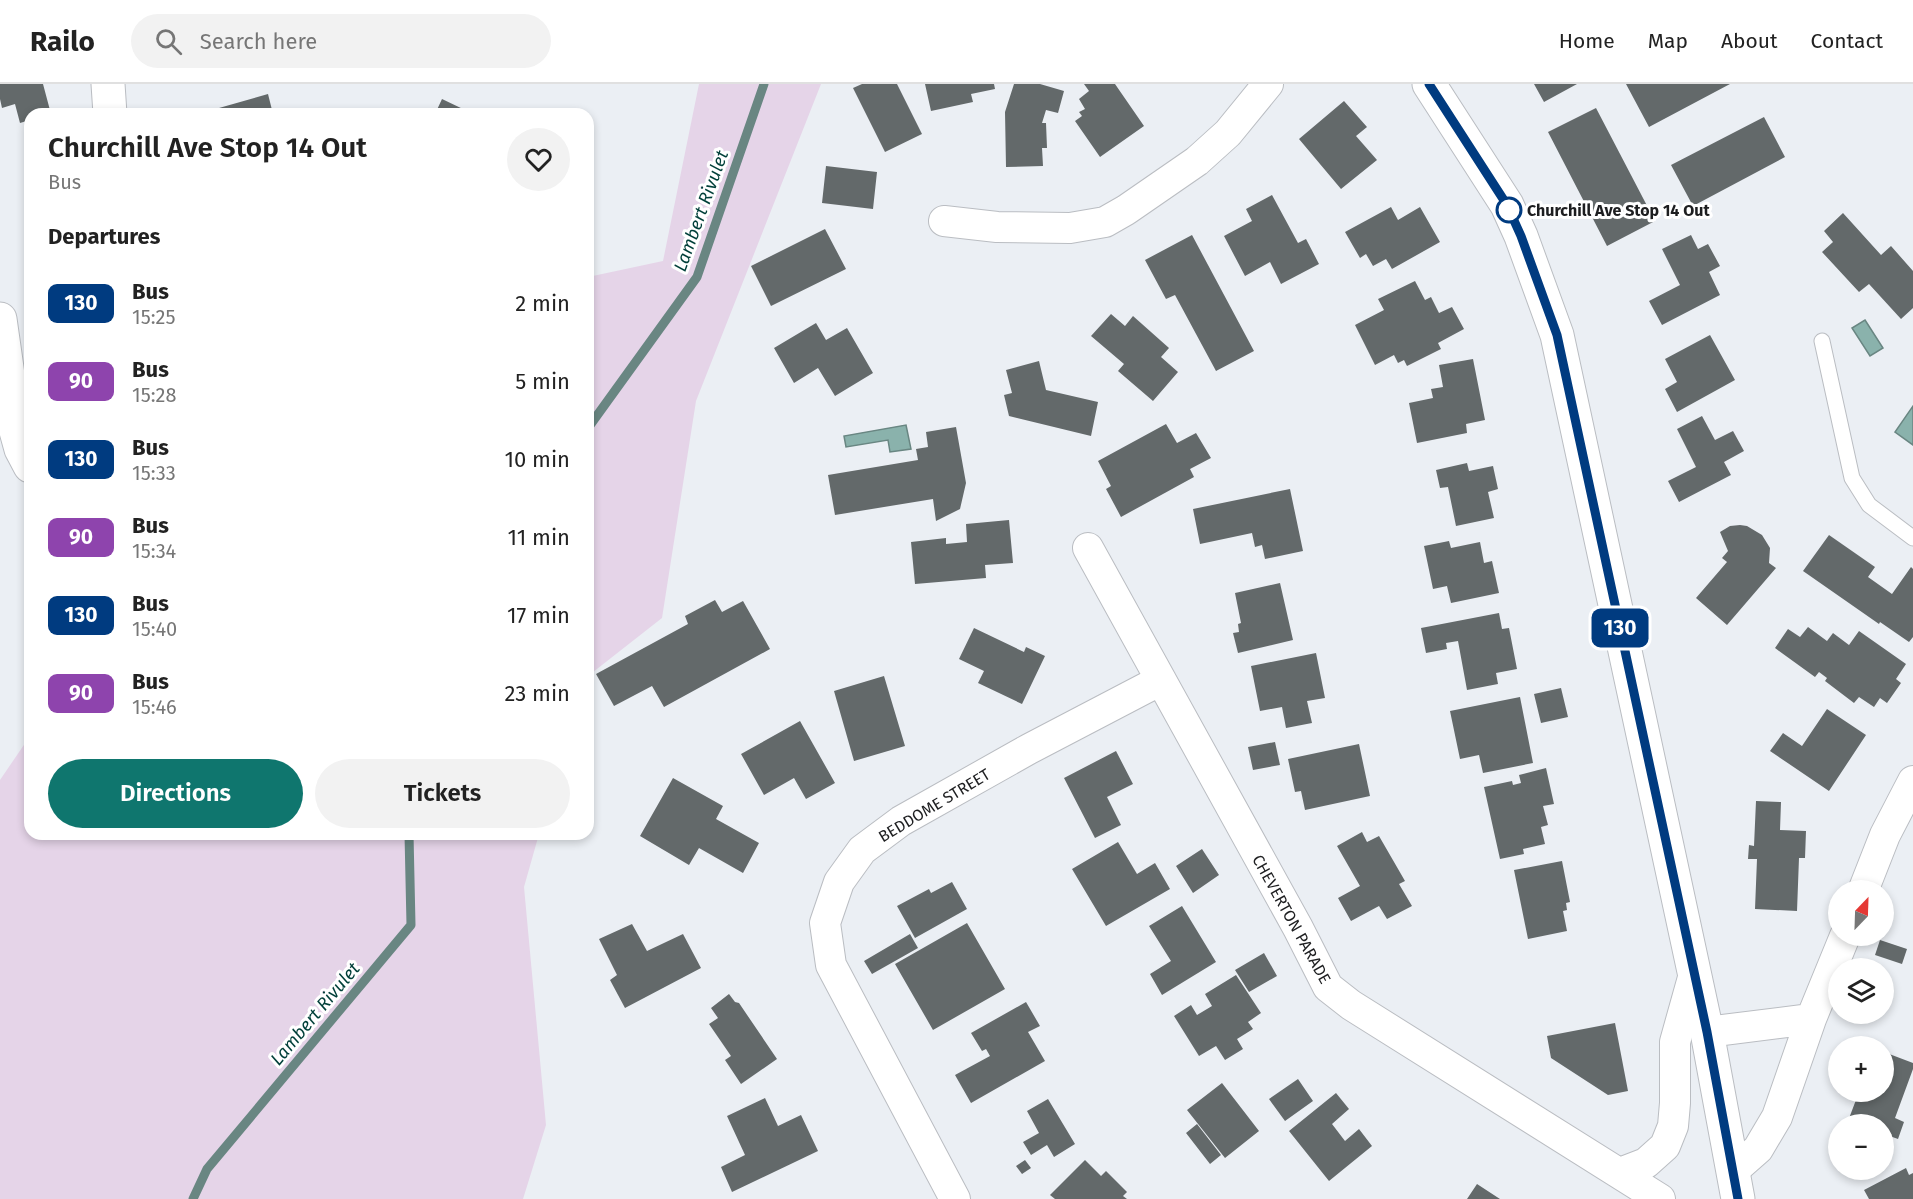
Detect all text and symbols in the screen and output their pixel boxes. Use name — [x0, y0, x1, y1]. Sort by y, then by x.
search box — [131, 14, 551, 68]
text: Railo — [30, 25, 95, 58]
icon: search — [152, 25, 185, 58]
text: Search here — [200, 28, 317, 55]
text: Home — [1559, 28, 1615, 54]
text: Map — [1648, 28, 1688, 54]
text: About — [1721, 28, 1778, 54]
text: Contact — [1811, 28, 1883, 54]
button: heart — [507, 128, 570, 191]
text: Churchill Ave Stop 14 Out — [48, 131, 367, 164]
water label: Lambert Rivulet — [669, 147, 733, 275]
text: Bus — [48, 170, 81, 194]
marker: Churchill Ave Stop 14 Out — [1496, 197, 1522, 223]
place label: Churchill Ave Stop 14 Out — [1527, 201, 1710, 220]
text: Departures — [48, 223, 160, 250]
text: Bus — [132, 278, 169, 305]
text: 130 — [65, 290, 97, 316]
text: 2 min — [515, 290, 570, 317]
text: 15:25 — [132, 305, 175, 329]
text: Bus — [132, 356, 169, 383]
text: 90 — [69, 368, 93, 394]
text: 5 min — [515, 368, 570, 395]
text: 15:28 — [132, 383, 176, 407]
text: Bus — [132, 434, 169, 461]
text: 130 — [65, 446, 97, 472]
text: 10 min — [504, 446, 570, 473]
text: 15:33 — [132, 461, 176, 485]
text: Bus — [132, 512, 169, 539]
text: 90 — [69, 524, 93, 550]
text: 11 min — [507, 524, 570, 551]
text: 15:34 — [132, 539, 176, 563]
text: Bus — [132, 590, 169, 617]
text: 130 — [65, 602, 97, 628]
text: 17 min — [507, 602, 570, 629]
line badge: 130 — [1586, 608, 1654, 648]
text: 130 — [1604, 615, 1636, 641]
text: 15:40 — [132, 617, 177, 641]
text: Bus — [132, 668, 169, 695]
text: 90 — [69, 680, 93, 706]
text: 23 min — [504, 680, 570, 707]
text: 15:46 — [132, 695, 177, 719]
button: Directions — [48, 759, 303, 828]
button: Tickets — [315, 759, 570, 828]
street label: BEDDOME STREET — [875, 764, 994, 846]
street label: CHEVERTON PARADE — [1248, 851, 1335, 987]
north arrow — [1828, 880, 1894, 946]
map controls — [1828, 880, 1894, 1180]
water label: Lambert Rivulet — [266, 958, 365, 1070]
button: layers — [1828, 958, 1894, 1024]
button: + — [1828, 1036, 1894, 1102]
button: − — [1828, 1114, 1894, 1180]

